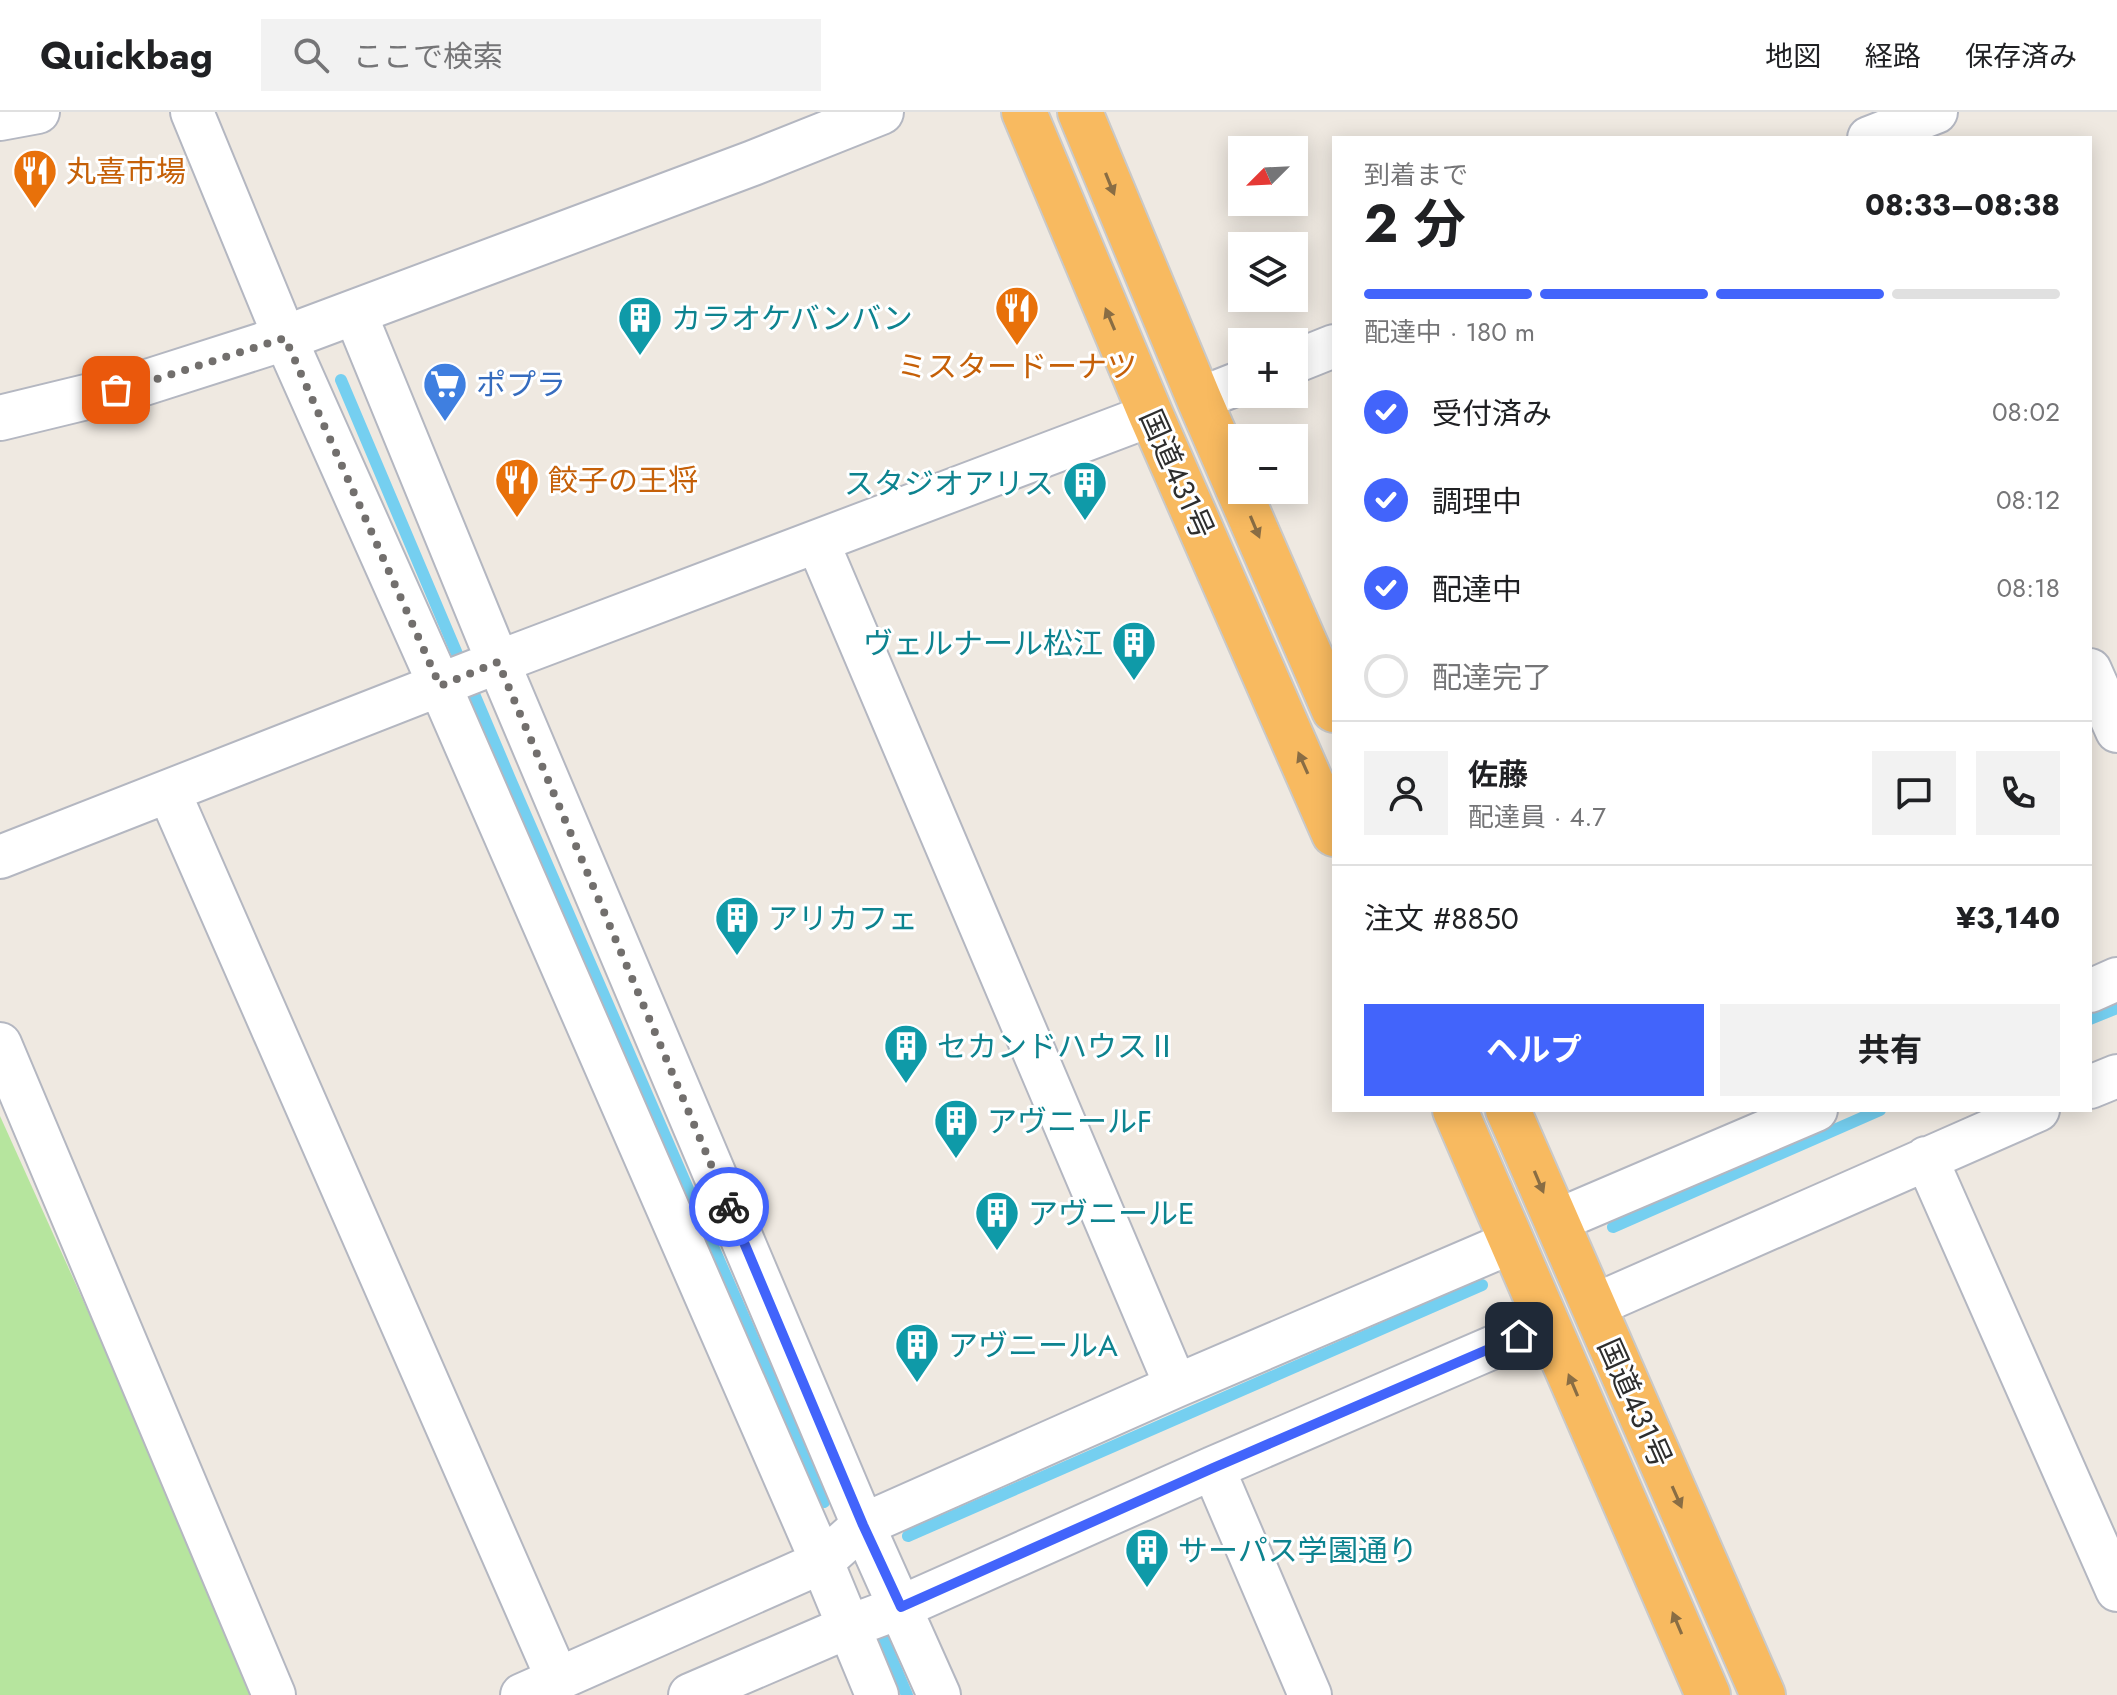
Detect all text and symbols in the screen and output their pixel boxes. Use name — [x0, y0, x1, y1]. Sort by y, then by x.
search box — [261, 19, 821, 91]
text: Quickbag — [40, 28, 213, 83]
icon: search — [289, 33, 333, 77]
text: ここで検索 — [353, 35, 503, 78]
text: 地図 — [1765, 36, 1821, 77]
text: 経路 — [1865, 36, 1921, 77]
text: 保存済み — [1965, 36, 2077, 77]
north arrow — [1228, 136, 1308, 216]
map controls — [1228, 136, 1308, 504]
restaurant icon: 丸喜市場 — [11, 147, 59, 210]
place label: 丸喜市場 — [66, 150, 186, 193]
text: 到着まで — [1364, 156, 1468, 194]
one-way arrow — [1104, 172, 1117, 196]
text: 08:33–08:38 — [1865, 183, 2060, 226]
text: 2 分 — [1364, 186, 1466, 262]
button: layers — [1228, 232, 1308, 312]
restaurant icon: ミスタードーナツ — [993, 284, 1041, 347]
building icon: カラオケバンバン — [616, 294, 664, 357]
place label: カラオケバンバン — [671, 297, 913, 340]
one-way arrow — [1104, 307, 1117, 331]
text: 配達中 · 180 m — [1364, 313, 1535, 351]
button: + — [1228, 328, 1308, 408]
place label: ミスタードーナツ — [897, 345, 1137, 388]
pin — [82, 356, 150, 424]
supermarket icon: ポプラ — [421, 360, 469, 423]
place label: ポプラ — [476, 363, 566, 406]
icon: bag — [94, 368, 138, 412]
icon: check — [1364, 390, 1408, 434]
text: 受付済み — [1432, 392, 1552, 435]
text: 08:02 — [1992, 393, 2060, 431]
street label: 国道431号 — [1129, 403, 1225, 545]
button: − — [1228, 424, 1308, 504]
restaurant icon: 餃子の王将 — [493, 456, 541, 519]
place label: 餃子の王将 — [548, 459, 698, 502]
building icon: スタジオアリス — [1061, 459, 1109, 522]
place label: スタジオアリス — [844, 462, 1054, 505]
icon: check — [1364, 478, 1408, 522]
text: 調理中 — [1432, 480, 1522, 523]
text: 08:12 — [1996, 481, 2060, 519]
one-way arrow — [1248, 515, 1261, 539]
icon: check — [1364, 566, 1408, 610]
text: 配達中 — [1432, 568, 1522, 611]
text: 08:18 — [1997, 569, 2060, 607]
building icon: ヴェルナール松江 — [1110, 619, 1158, 682]
place label: ヴェルナール松江 — [863, 622, 1103, 665]
text: 配達完了 — [1432, 656, 1552, 699]
one-way arrow — [1296, 751, 1309, 775]
button: person — [1364, 751, 1448, 835]
button: chat — [1872, 751, 1956, 835]
button: phone — [1976, 751, 2060, 835]
text: 佐藤 — [1468, 753, 1528, 796]
text: 配達員 · 4.7 — [1468, 798, 1606, 836]
building icon: アリカフェ — [713, 894, 761, 957]
text: ¥3,140 — [1956, 896, 2060, 939]
place label: アリカフェ — [768, 897, 918, 940]
text: 注文 #8850 — [1364, 897, 1519, 940]
button: ヘルプ — [1364, 1004, 1704, 1096]
button: 共有 — [1720, 1004, 2060, 1096]
building icon: セカンドハウスⅡ — [882, 1022, 930, 1085]
place label: セカンドハウスⅡ — [937, 1025, 1177, 1068]
building icon: アヴニールF — [932, 1097, 980, 1160]
place label: アヴニールF — [987, 1100, 1152, 1143]
courier — [689, 1167, 769, 1247]
one-way arrow — [1532, 1170, 1546, 1193]
icon: bike — [707, 1185, 751, 1229]
building icon: アヴニールE — [973, 1189, 1021, 1252]
place label: アヴニールE — [1028, 1192, 1195, 1235]
pin — [1485, 1302, 1553, 1370]
icon: home — [1497, 1314, 1541, 1358]
building icon: アヴニールA — [893, 1321, 941, 1384]
place label: アヴニールA — [948, 1324, 1118, 1367]
street label: 国道431号 — [1587, 1332, 1683, 1474]
one-way arrow — [1567, 1373, 1580, 1397]
one-way arrow — [1670, 1485, 1683, 1509]
building icon: サーパス学園通り — [1123, 1526, 1171, 1589]
place label: サーパス学園通り — [1178, 1529, 1418, 1572]
one-way arrow — [1670, 1612, 1683, 1635]

